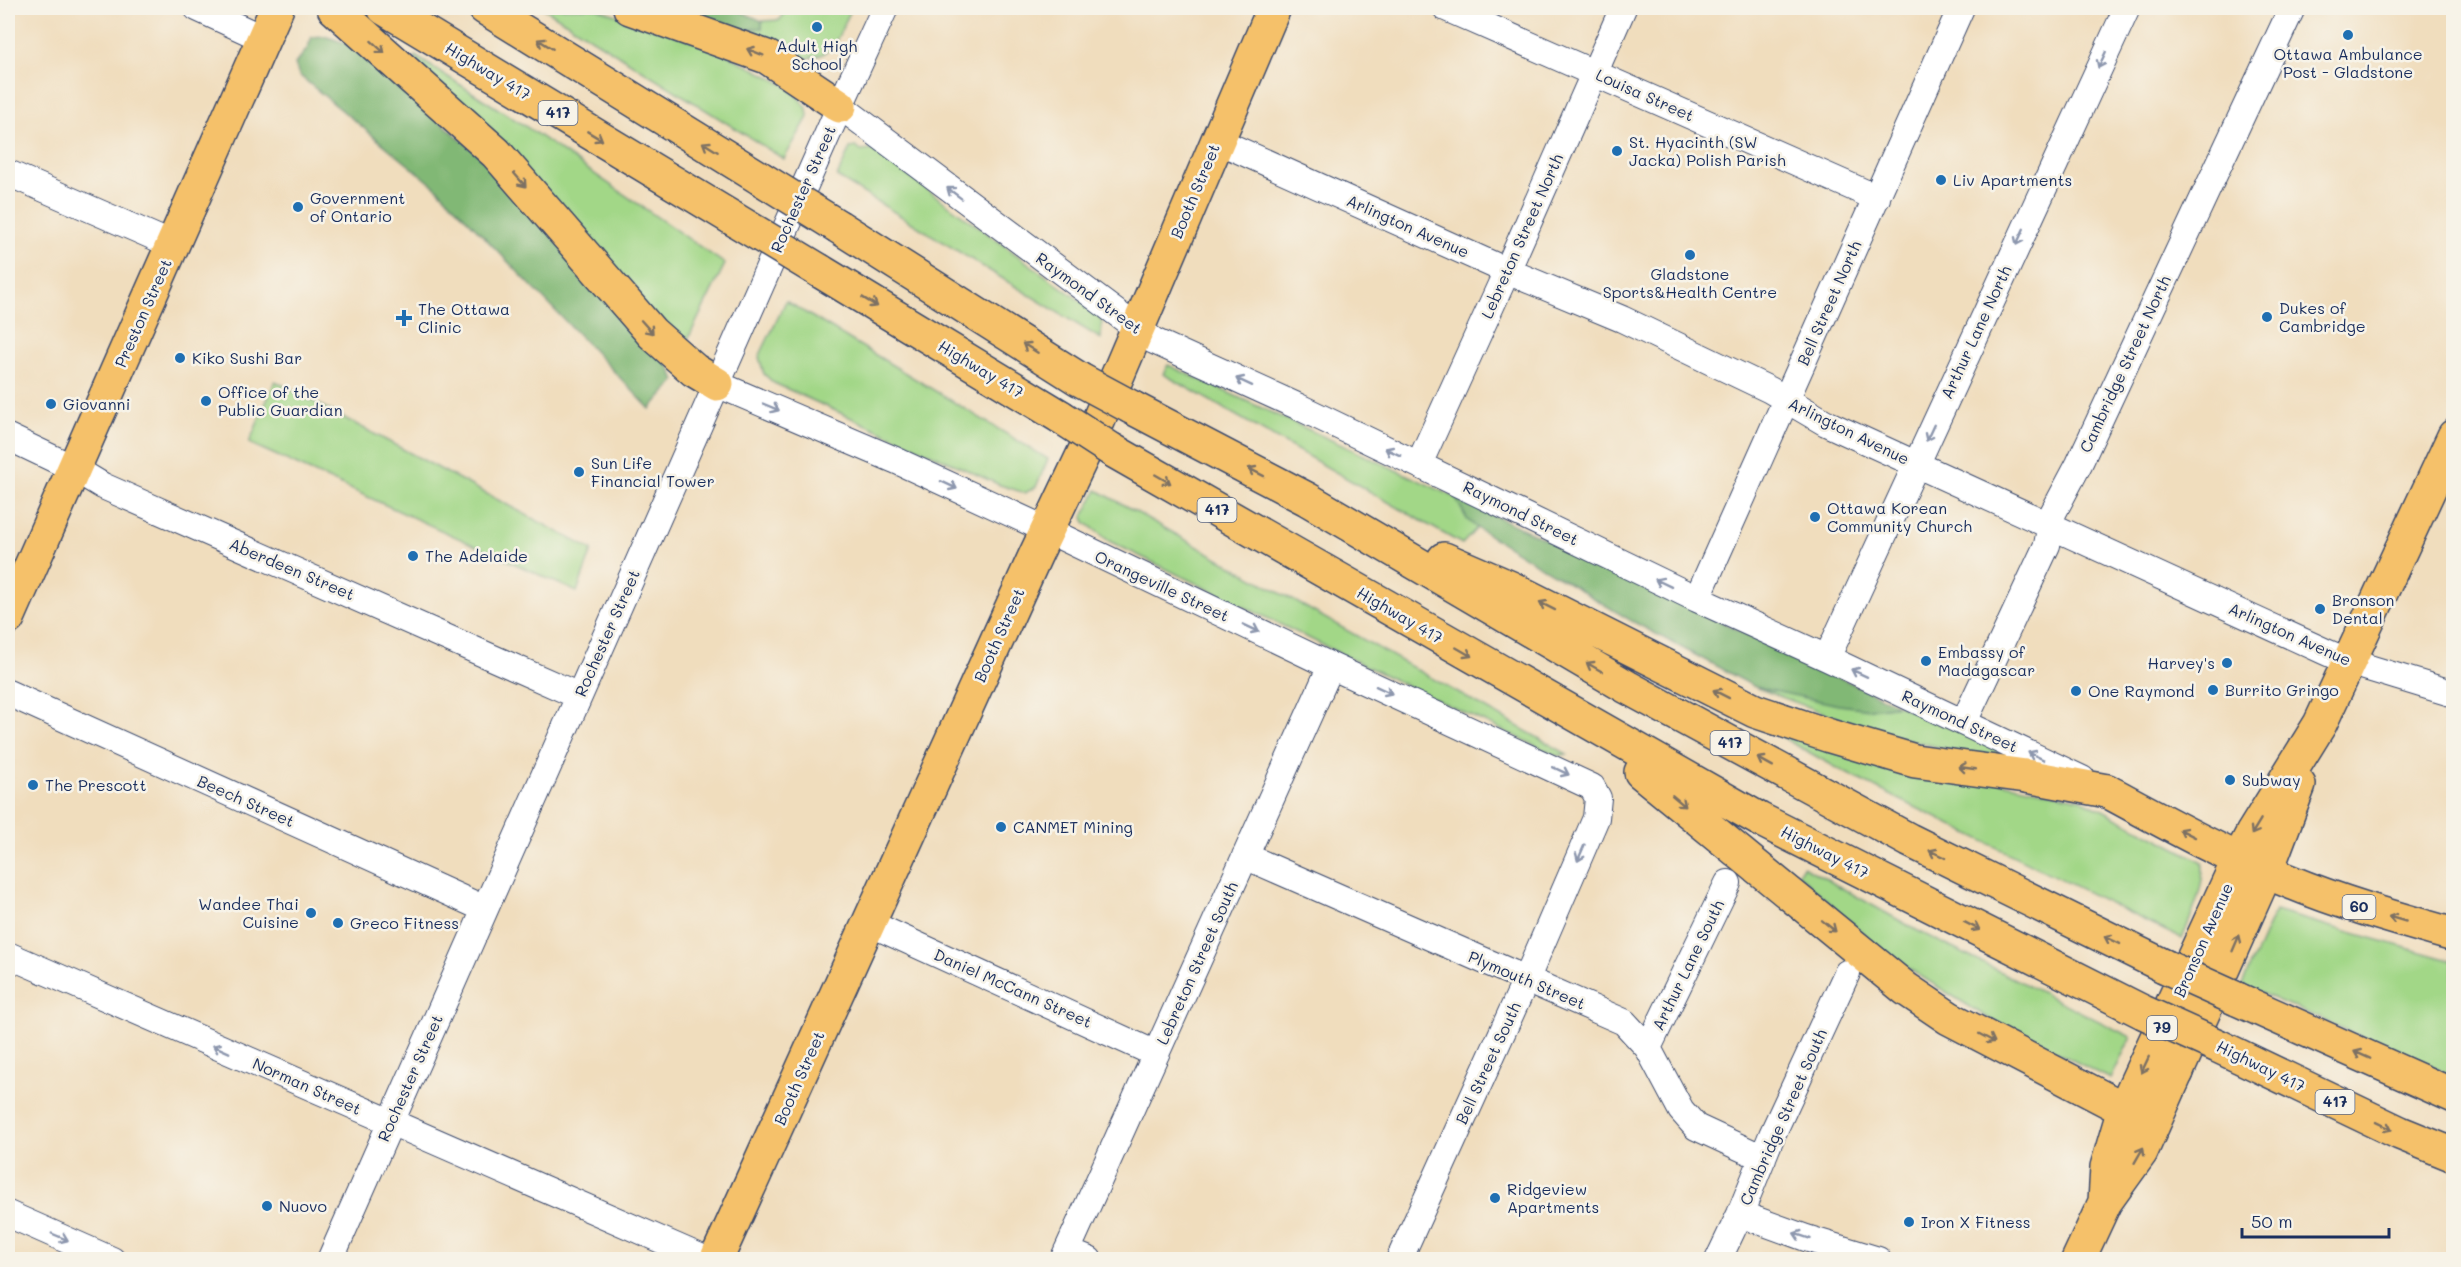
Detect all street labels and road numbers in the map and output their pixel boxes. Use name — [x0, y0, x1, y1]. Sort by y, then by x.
street label: Highway 417 — [442, 37, 535, 104]
street label: Louisa Street — [1593, 64, 1698, 126]
road number: 417 — [538, 101, 578, 125]
street label: Rochester Street — [765, 122, 840, 256]
street label: Booth Street — [1165, 140, 1224, 241]
street label: Lebreton Street North — [1476, 150, 1567, 322]
street label: Arlington Avenue — [1344, 189, 1473, 262]
street label: Bell Street North — [1792, 237, 1865, 368]
street label: Raymond Street — [1032, 247, 1146, 338]
street label: Preston Street — [109, 255, 176, 370]
street label: Arthur Lane North — [1935, 262, 2016, 402]
street label: Cambridge Street North — [2074, 272, 2175, 456]
street label: Highway 417 — [935, 335, 1028, 402]
street label: Arlington Avenue — [1785, 392, 1913, 469]
street label: Raymond Street — [1460, 476, 1582, 550]
road number: 417 — [1198, 498, 1236, 522]
street label: Aberdeen Street — [226, 533, 358, 604]
street label: Orangeville Street — [1092, 545, 1233, 626]
street label: Rochester Street — [569, 566, 644, 700]
street label: Highway 417 — [1353, 581, 1447, 648]
street label: Booth Street — [968, 584, 1029, 685]
street label: Arlington Avenue — [2226, 597, 2355, 670]
street label: Raymond Street — [1899, 684, 2022, 757]
road number: 417 — [1710, 731, 1750, 755]
street label: Beech Street — [194, 770, 298, 831]
street label: Highway 417 — [1778, 820, 1873, 883]
street label: Lebreton Street South — [1151, 878, 1242, 1048]
street label: Bronson Avenue — [2168, 879, 2237, 1000]
road number: 60 — [2342, 895, 2376, 919]
street label: Arthur Lane South — [1647, 896, 1728, 1033]
street label: Daniel McCann Street — [931, 943, 1096, 1032]
street label: Plymouth Street — [1465, 945, 1589, 1014]
street label: Bell Street South — [1450, 998, 1525, 1127]
street label: Rochester Street — [372, 1011, 447, 1145]
road number: 79 — [2147, 1016, 2177, 1040]
street label: Cambridge Street South — [1734, 1025, 1831, 1208]
street label: Booth Street — [768, 1027, 829, 1128]
street label: Highway 417 — [2214, 1035, 2309, 1096]
street label: Norman Street — [250, 1052, 365, 1119]
road number: 417 — [2316, 1090, 2354, 1114]

